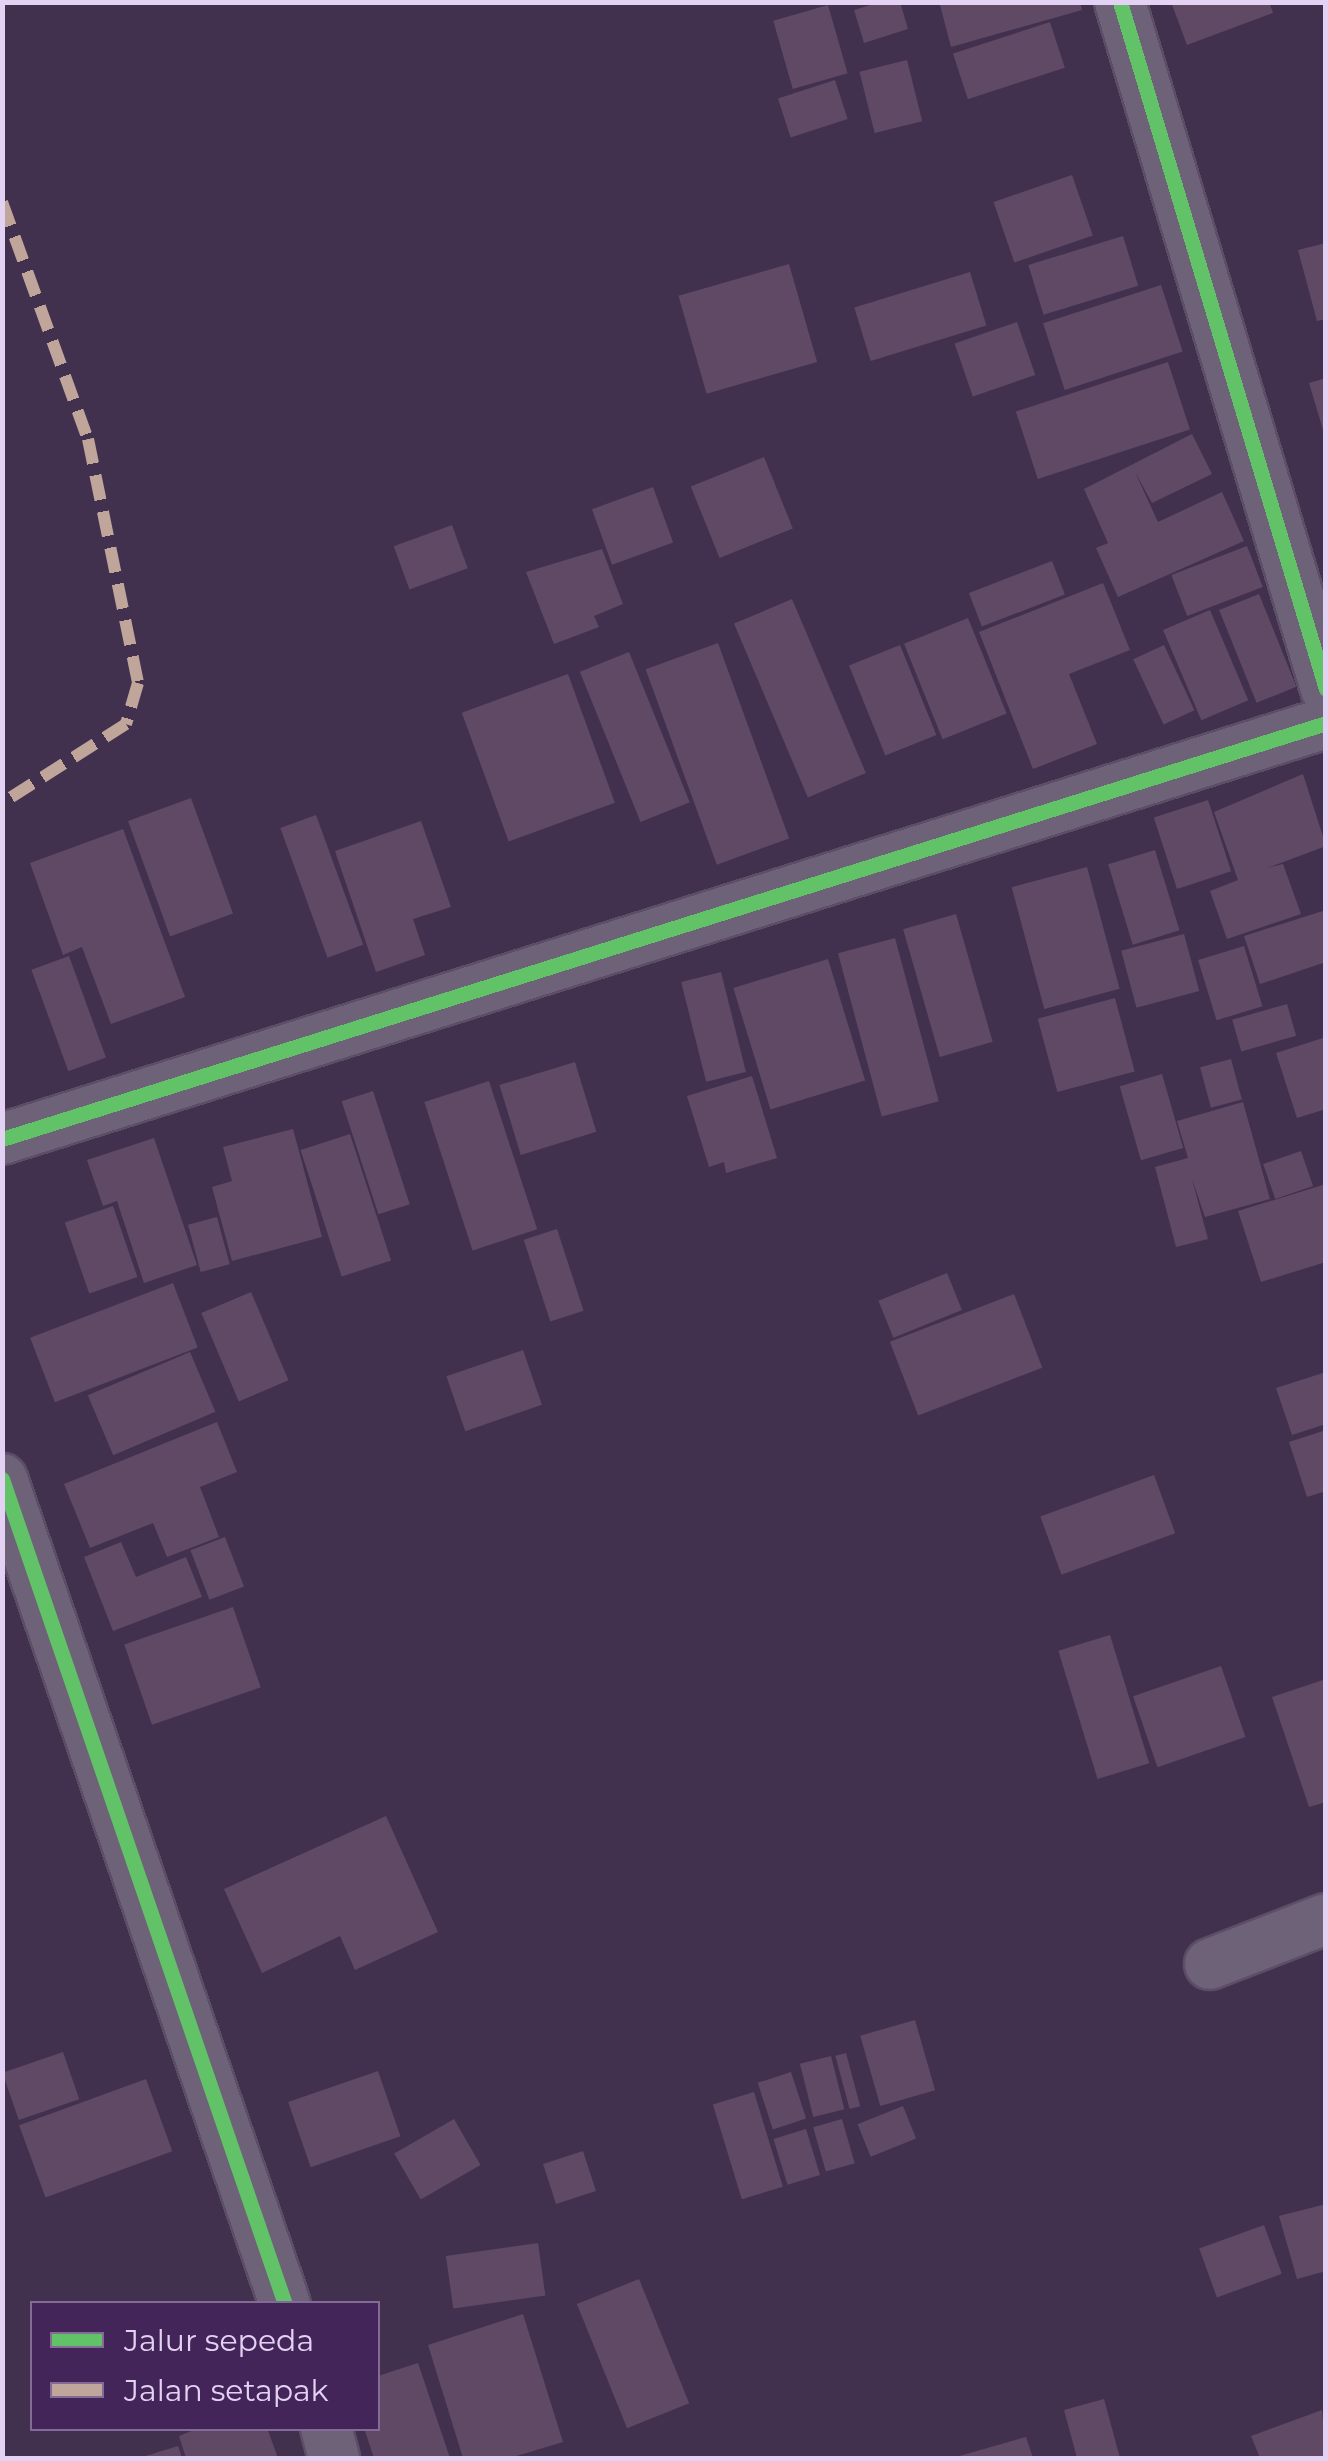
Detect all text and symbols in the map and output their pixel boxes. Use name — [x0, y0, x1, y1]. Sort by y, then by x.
legend — [30, 2301, 380, 2431]
text: Jalur sepeda — [124, 2322, 314, 2359]
text: Jalan setapak — [124, 2372, 329, 2409]

